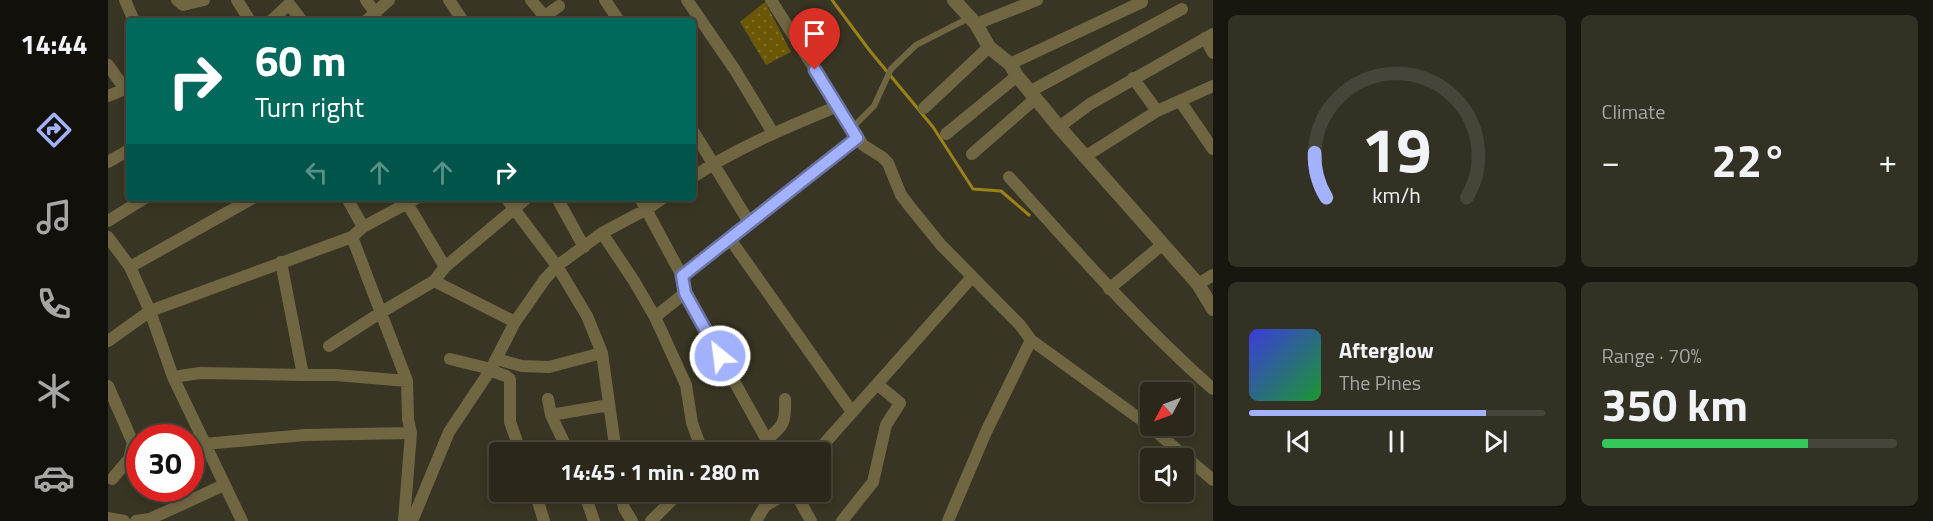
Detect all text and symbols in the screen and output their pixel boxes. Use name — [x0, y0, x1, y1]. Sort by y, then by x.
pin — [789, 8, 840, 70]
icon: arrive — [798, 17, 831, 50]
text: 14:44 — [20, 23, 88, 64]
text: 60 m — [255, 28, 347, 92]
icon: right — [156, 42, 234, 120]
text: Turn right — [255, 86, 364, 127]
text: Climate — [1602, 96, 1665, 127]
text: 19 — [1362, 101, 1432, 196]
icon: directions — [33, 109, 75, 151]
text: 22° — [1711, 126, 1787, 194]
text: − — [1602, 136, 1620, 186]
text: + — [1879, 136, 1897, 186]
icon: left — [300, 156, 333, 189]
icon: ahead — [363, 156, 396, 189]
icon: ahead — [426, 156, 459, 189]
icon: right — [489, 156, 522, 189]
text: km/h — [1372, 179, 1421, 211]
icon: music — [33, 196, 75, 238]
icon: phone — [33, 283, 75, 325]
position arrow — [688, 324, 752, 388]
text: Afterglow — [1339, 333, 1434, 367]
text: Range · 70% — [1602, 340, 1702, 371]
text: The Pines — [1339, 367, 1421, 398]
icon: climate — [33, 370, 75, 412]
text: 350 km — [1602, 370, 1748, 438]
north arrow — [1140, 382, 1194, 436]
map controls — [1140, 382, 1194, 502]
speed limit sign: 30 — [126, 424, 204, 502]
icon: previous — [1282, 425, 1315, 458]
icon: pause — [1380, 425, 1413, 458]
icon: next — [1479, 425, 1512, 458]
button: sound — [1140, 448, 1194, 502]
text: 14:45 · 1 min · 280 m — [560, 455, 760, 489]
icon: car — [33, 457, 75, 499]

